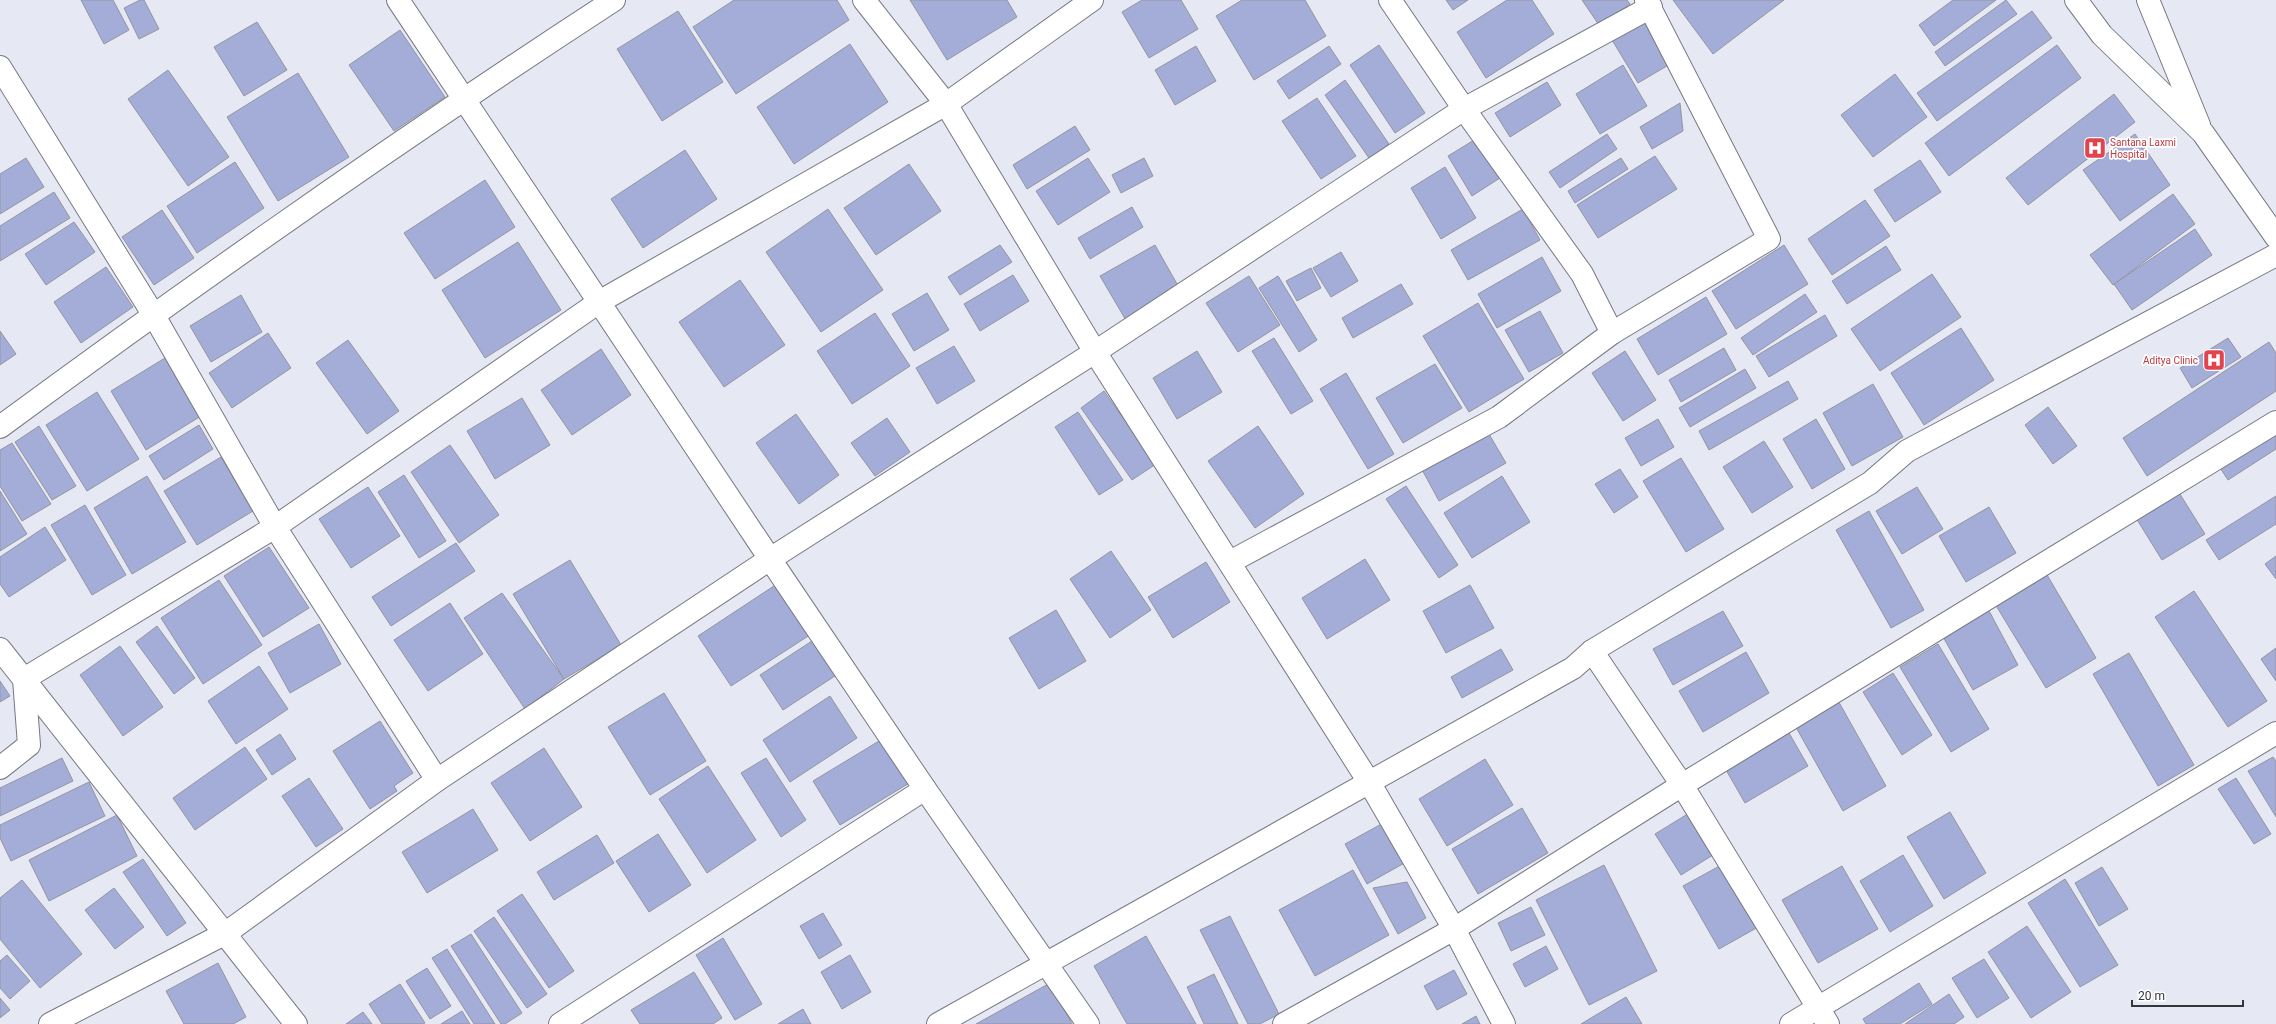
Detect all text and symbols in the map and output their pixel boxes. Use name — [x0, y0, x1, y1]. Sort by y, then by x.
hospital icon: Santana Laxmi Hospital — [2082, 135, 2108, 161]
place label: Santana Laxmi Hospital — [2110, 137, 2176, 160]
hospital icon: Aditya Clinic — [2201, 347, 2227, 373]
place label: Aditya Clinic — [2143, 355, 2198, 366]
scale bar — [2132, 982, 2243, 1008]
text: 20 m — [2138, 989, 2165, 1003]

